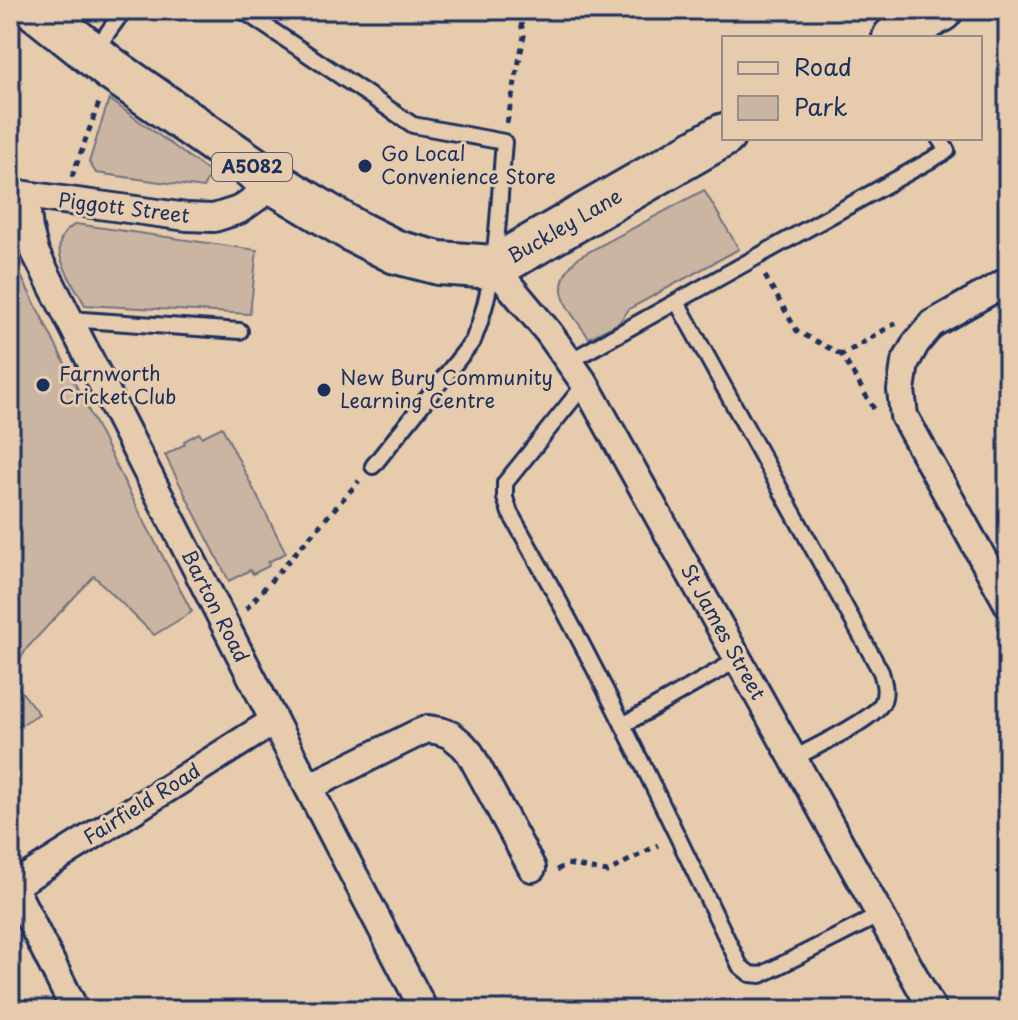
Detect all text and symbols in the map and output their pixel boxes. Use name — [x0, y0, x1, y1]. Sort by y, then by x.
legend — [722, 36, 982, 140]
text: Road — [794, 48, 852, 84]
text: Park — [794, 88, 848, 124]
place label: Go Local Convenience Store — [381, 138, 556, 191]
road number: A5082 — [212, 153, 292, 181]
marker: Go Local Convenience Store — [356, 157, 374, 175]
street label: Buckley Lane — [502, 180, 627, 270]
street label: Piggott Street — [57, 184, 192, 230]
place label: Farnworth Cricket Club — [59, 358, 176, 411]
place label: New Bury Community Learning Centre — [340, 362, 553, 415]
marker: Farnworth Cricket Club — [34, 376, 52, 394]
marker: New Bury Community Learning Centre — [315, 381, 333, 399]
street label: Barton Road — [174, 544, 257, 667]
street label: St James Street — [674, 558, 774, 705]
street label: Fairfield Road — [77, 755, 206, 851]

